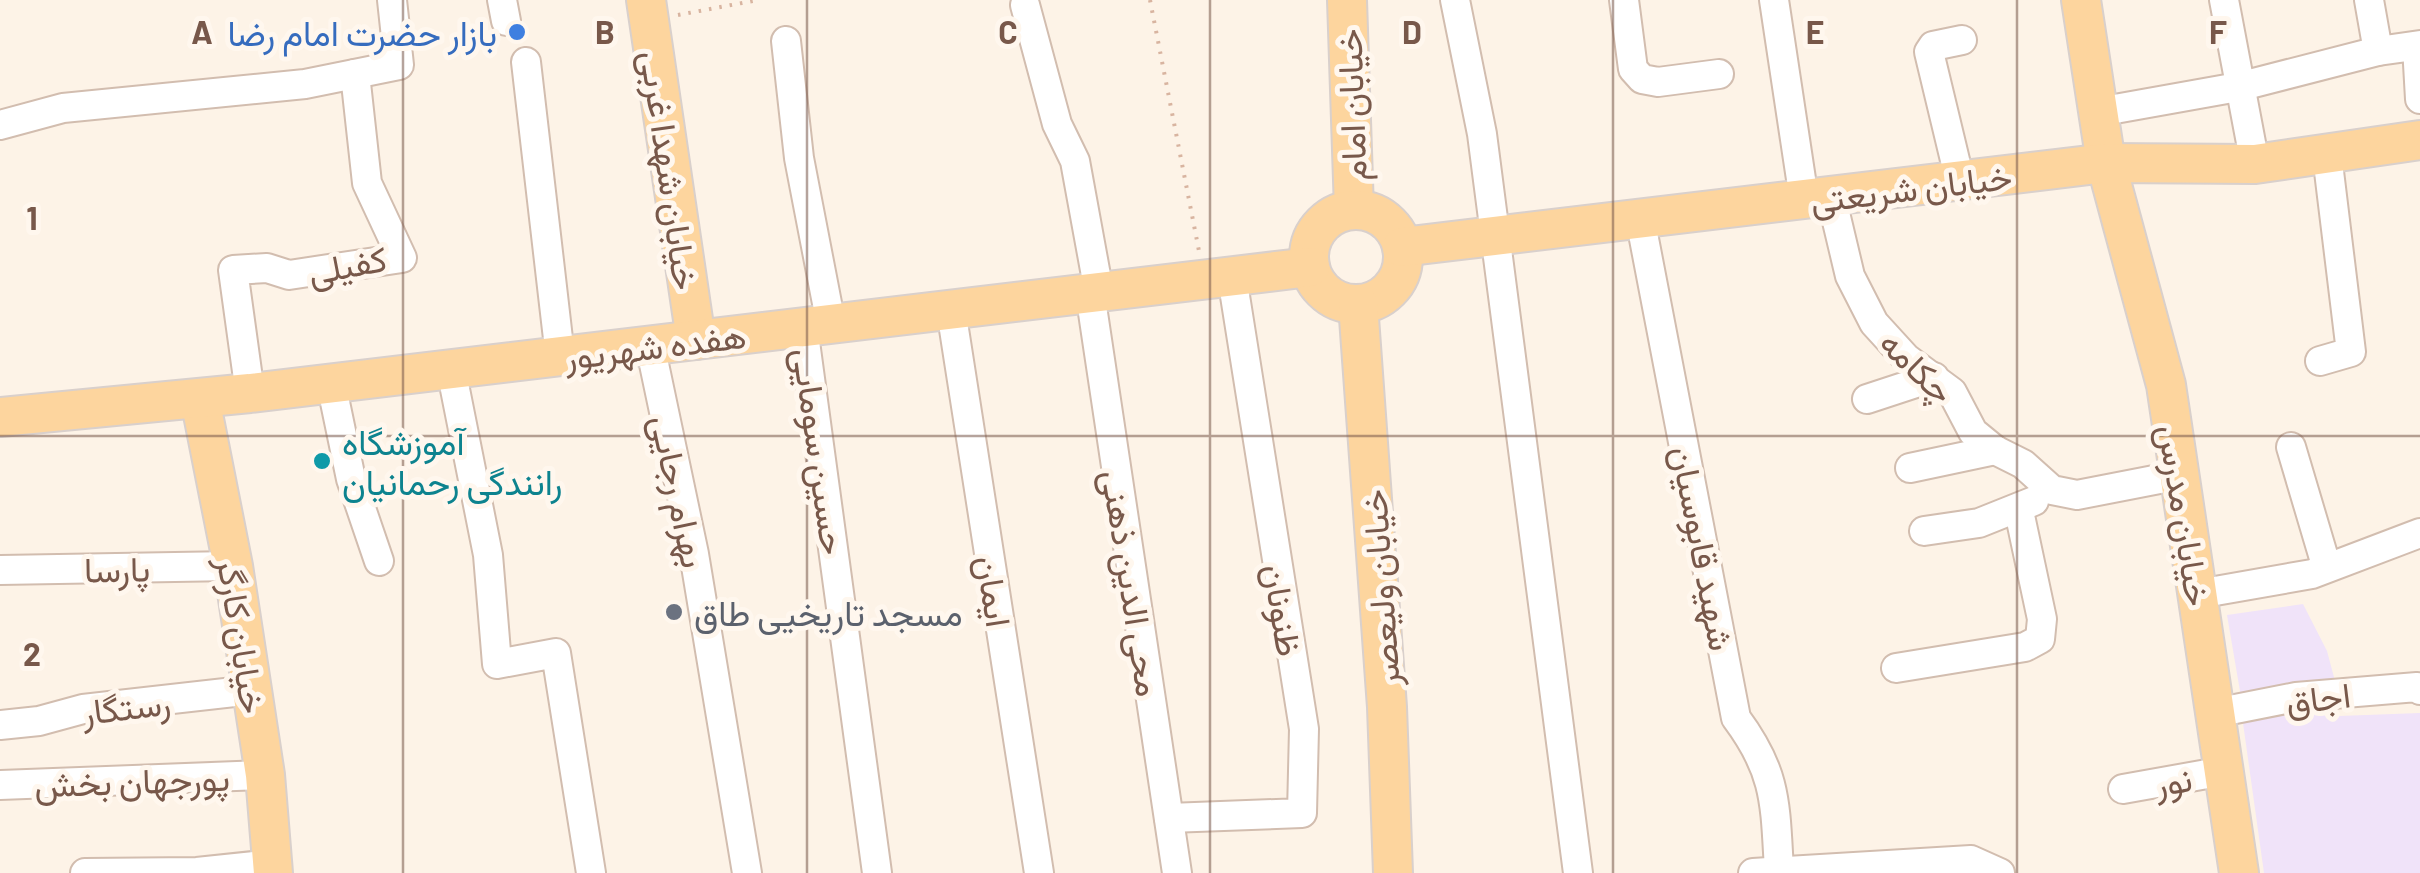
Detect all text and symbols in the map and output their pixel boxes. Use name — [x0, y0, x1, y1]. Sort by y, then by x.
place label: بازار حضرت امام رضا — [227, 11, 497, 57]
text: A — [191, 12, 213, 50]
text: B — [595, 12, 615, 50]
text: C — [998, 12, 1018, 50]
text: D — [1402, 12, 1422, 50]
text: E — [1806, 12, 1824, 50]
text: F — [2209, 12, 2227, 50]
marker: بازار حضرت امام رضا — [506, 21, 528, 43]
street label: خیابان امام — [1326, 28, 1378, 182]
street label: خیابان شهدا غربی — [630, 48, 709, 293]
street label: خیابان شریعتی — [1808, 154, 2015, 223]
text: 1 — [26, 198, 38, 236]
street label: کفیلی — [304, 236, 390, 294]
street label: هفده شهریور — [561, 313, 749, 380]
street label: چکامه — [1869, 321, 1964, 415]
street label: حسین سومایی — [783, 345, 856, 558]
street label: بهرام رجایی — [639, 411, 717, 572]
place label: آموزشگاه رانندگی رحمانیان — [342, 420, 562, 505]
street label: خیابان مدرس — [2148, 421, 2221, 609]
street label: شهید قابوسیان — [1661, 442, 1744, 654]
marker: آموزشگاه رانندگی رحمانیان — [311, 450, 333, 472]
street label: محی الدین ذهنی — [1092, 467, 1172, 700]
street label: خیابان ولیعصر — [1351, 488, 1410, 689]
street label: پارسا — [84, 546, 150, 595]
street label: ایمان — [968, 552, 1021, 630]
street label: خیابان کارگر — [207, 553, 276, 717]
street label: ظنونان — [1253, 561, 1312, 660]
place label: مسجد تاریخیی طاق — [694, 591, 963, 636]
marker: مسجد تاریخیی طاق — [663, 601, 685, 623]
text: 2 — [23, 634, 41, 672]
street label: اجاق — [2283, 672, 2353, 723]
street label: رستگار — [78, 680, 173, 735]
street label: پورجهان بخش — [33, 756, 231, 809]
street label: نور — [2150, 756, 2196, 807]

